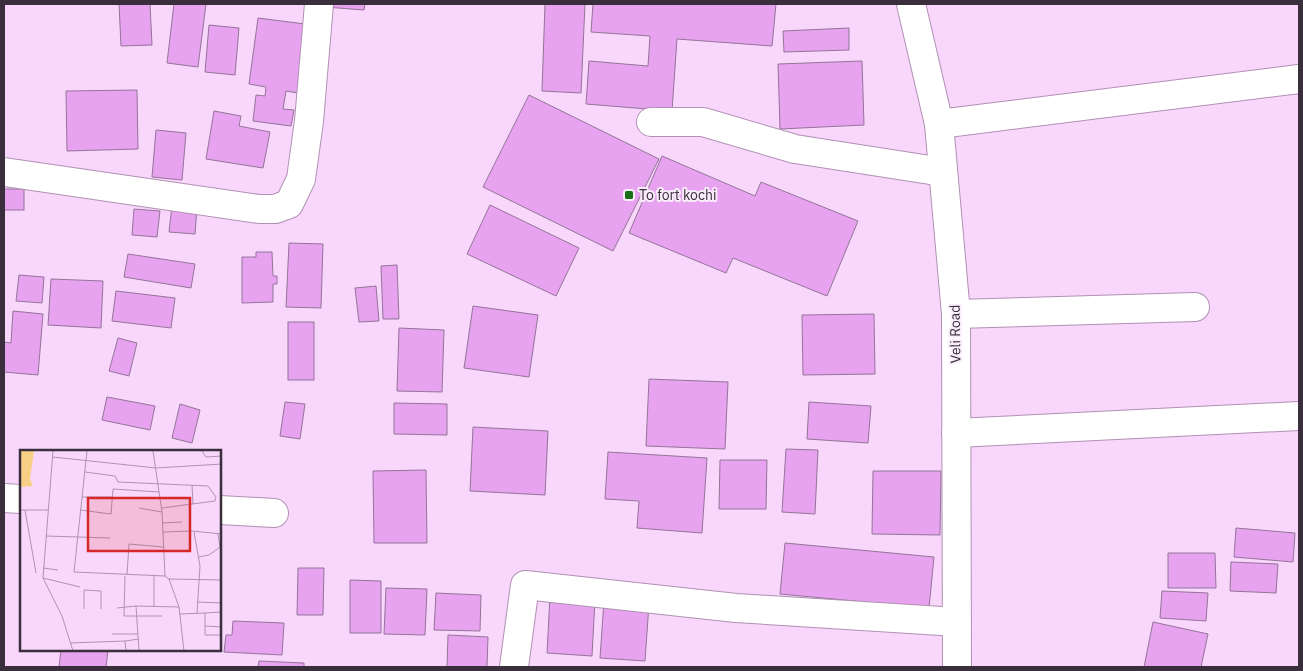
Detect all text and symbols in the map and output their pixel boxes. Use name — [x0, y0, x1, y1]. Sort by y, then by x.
place label: To fort kochi — [639, 186, 716, 204]
marker: To fort kochi — [623, 189, 635, 201]
street label: Veli Road — [945, 305, 965, 363]
inset map — [20, 450, 221, 651]

